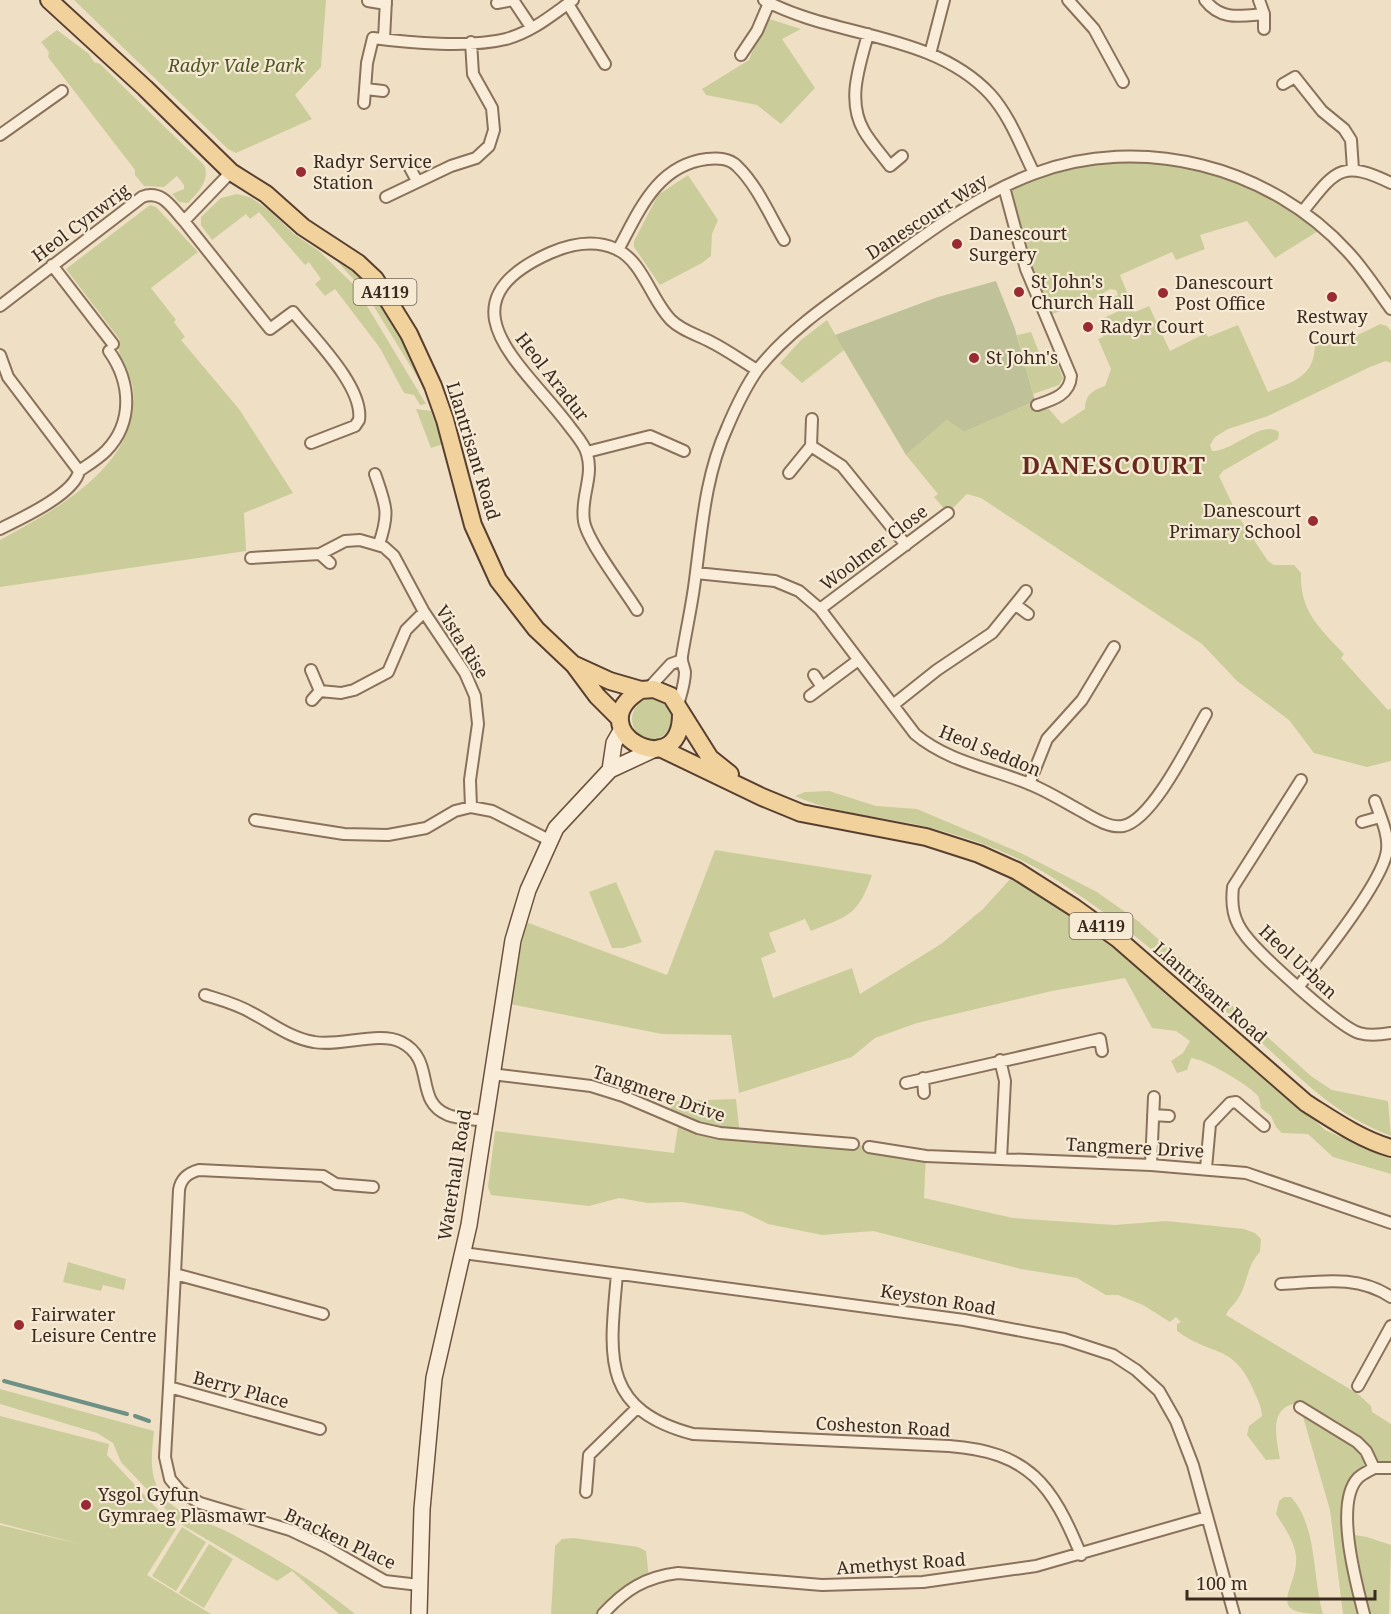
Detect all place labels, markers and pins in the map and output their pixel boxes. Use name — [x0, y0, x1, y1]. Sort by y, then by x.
place label: Radyr Service Station — [313, 149, 432, 194]
marker: Radyr Service Station — [294, 165, 308, 179]
place label: Danescourt Surgery — [969, 221, 1067, 266]
marker: Danescourt Surgery — [950, 237, 964, 251]
place label: St John's Church Hall — [1031, 269, 1134, 314]
place label: Danescourt Post Office — [1175, 270, 1273, 315]
marker: St John's Church Hall — [1012, 285, 1026, 299]
marker: Danescourt Post Office — [1156, 286, 1170, 300]
marker: Restway Court — [1325, 290, 1339, 304]
place label: Restway Court — [1296, 304, 1369, 349]
place label: Radyr Court — [1100, 314, 1204, 338]
marker: Radyr Court — [1081, 320, 1095, 334]
place label: St John's — [986, 345, 1058, 369]
marker: St John's — [967, 351, 981, 365]
place label: Danescourt Primary School — [1169, 498, 1301, 543]
marker: Danescourt Primary School — [1306, 514, 1320, 528]
place label: Fairwater Leisure Centre — [31, 1302, 157, 1347]
marker: Fairwater Leisure Centre — [12, 1318, 26, 1332]
place label: Ysgol Gyfun Gymraeg Plasmawr — [97, 1482, 267, 1527]
marker: Ysgol Gyfun Gymraeg Plasmawr — [79, 1498, 93, 1512]

